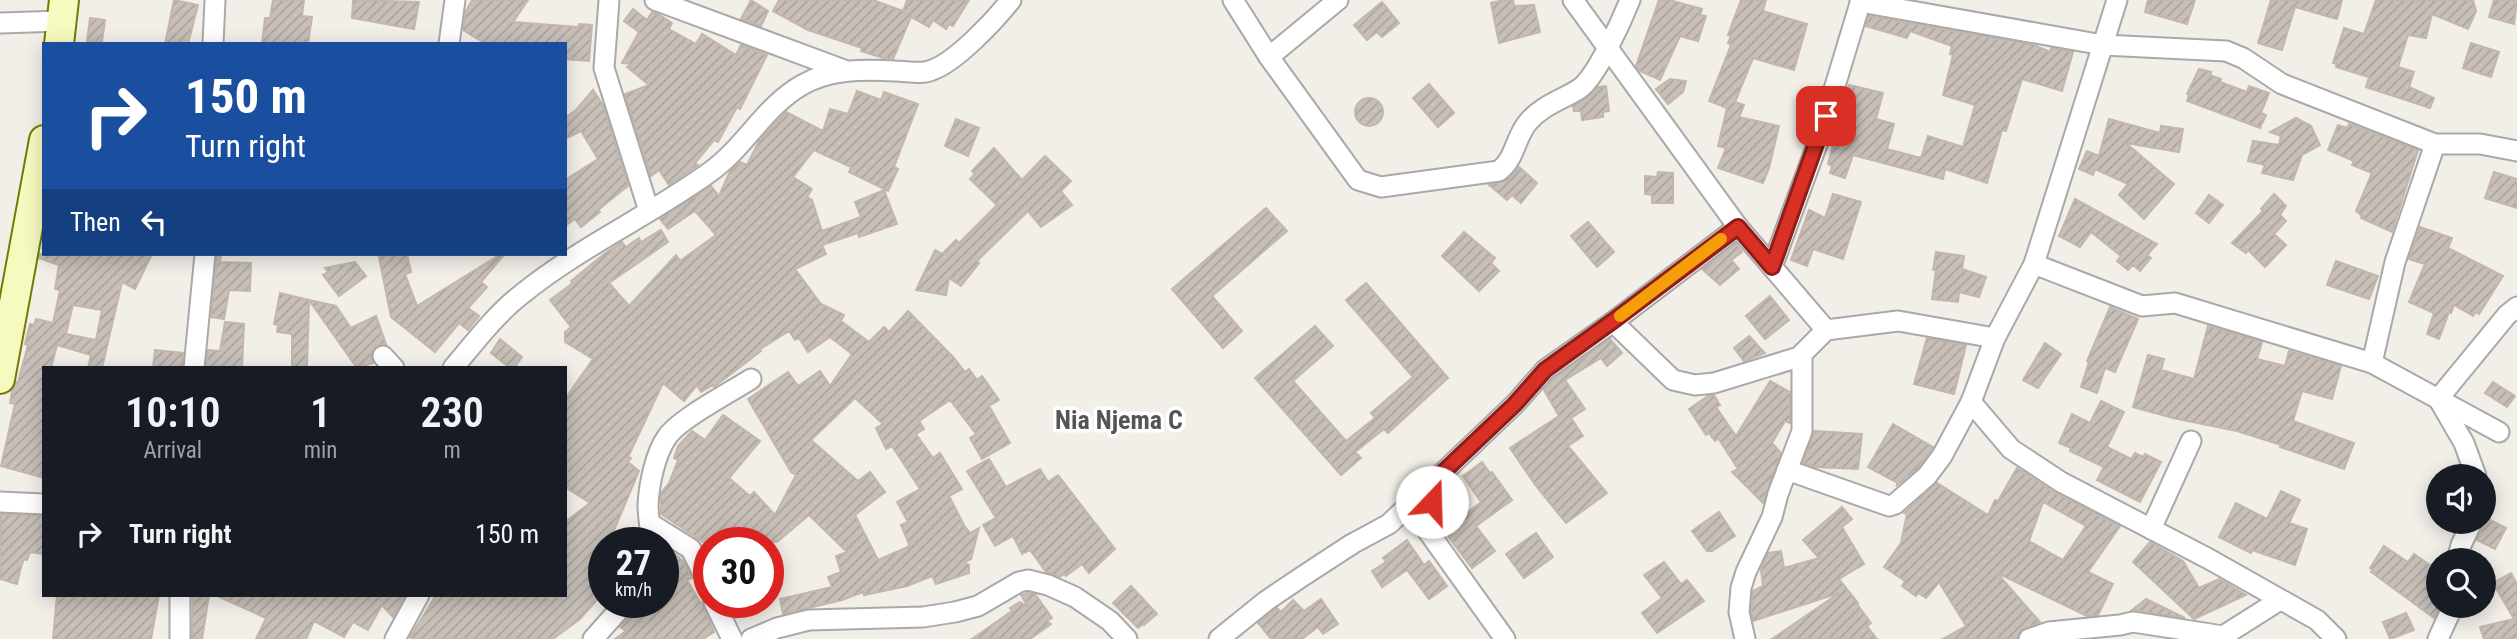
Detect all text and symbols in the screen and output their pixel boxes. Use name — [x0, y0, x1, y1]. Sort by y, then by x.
text: 150 m — [185, 68, 307, 125]
icon: right — [70, 70, 161, 161]
pin — [1796, 86, 1856, 146]
icon: arrive — [1807, 97, 1845, 135]
text: Turn right — [185, 127, 306, 165]
icon: left — [135, 203, 173, 241]
text: Then — [70, 207, 121, 237]
text: 10:10 — [125, 388, 221, 437]
text: 1 — [310, 388, 331, 437]
text: 230 — [421, 388, 484, 437]
district label: Nia Njema C — [1055, 405, 1183, 435]
text: Arrival — [144, 437, 202, 464]
text: min — [304, 437, 337, 464]
text: m — [444, 437, 461, 464]
map controls — [2426, 464, 2496, 618]
button: sound — [2426, 464, 2496, 534]
position arrow — [1395, 465, 1469, 539]
icon: right — [70, 515, 108, 553]
text: Turn right — [129, 519, 231, 549]
text: 150 m — [475, 519, 539, 549]
speed limit sign: 30 — [693, 527, 784, 618]
text: 27 — [616, 543, 651, 584]
button: search — [2426, 548, 2496, 618]
text: km/h — [615, 579, 652, 600]

